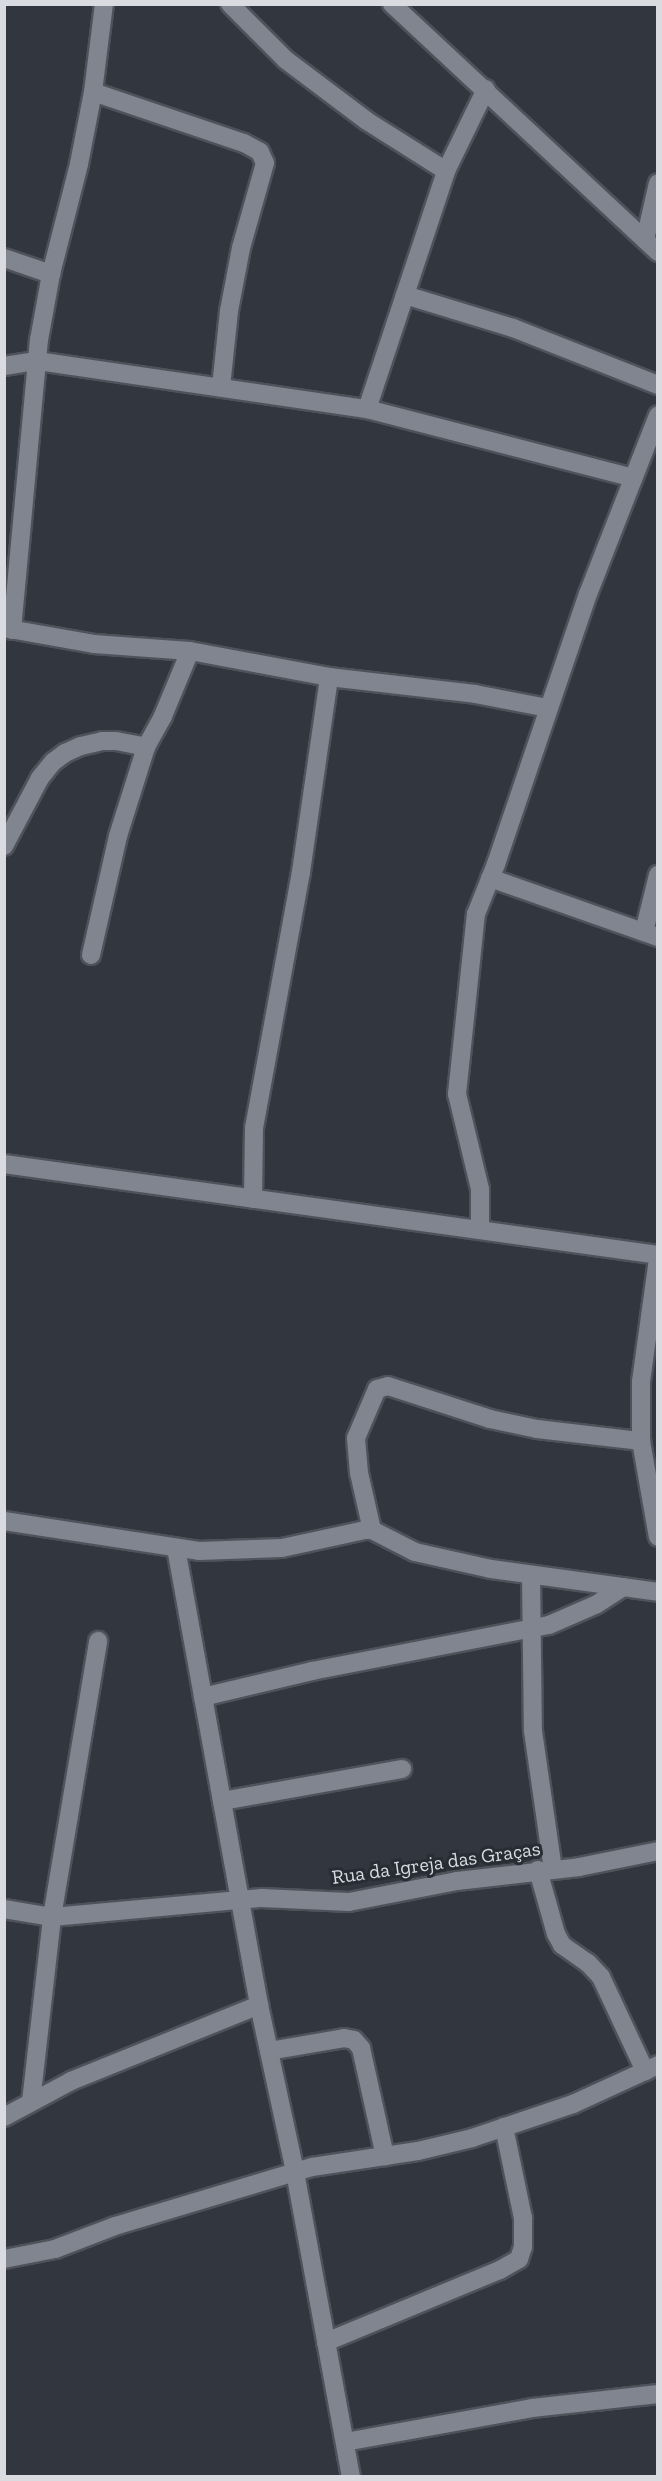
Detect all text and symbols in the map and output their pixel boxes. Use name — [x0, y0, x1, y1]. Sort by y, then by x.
street label: Rua da Igreja das Graças — [330, 1836, 542, 1890]

